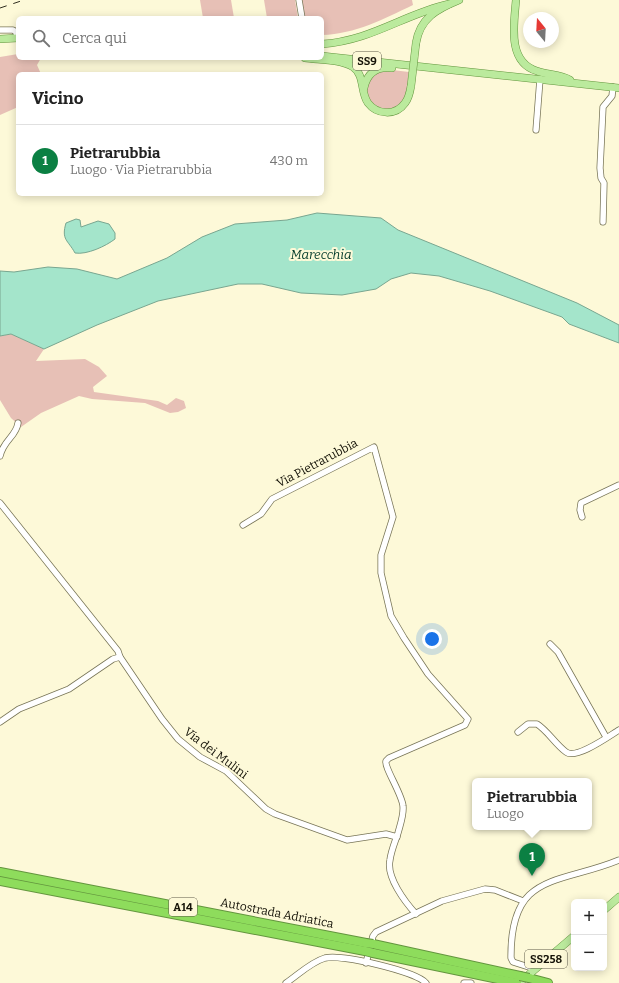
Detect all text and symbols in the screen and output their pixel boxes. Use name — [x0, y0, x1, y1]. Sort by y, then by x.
north arrow — [523, 12, 559, 48]
search box — [16, 16, 324, 60]
icon: search — [30, 27, 52, 49]
text: Cerca qui — [62, 29, 127, 47]
road number: SS9 — [353, 52, 381, 70]
text: Vicino — [32, 88, 84, 109]
text: Pietrarubbia — [70, 144, 160, 162]
text: 1 — [42, 153, 48, 168]
text: 430 m — [270, 153, 308, 168]
text: Luogo · Via Pietrarubbia — [70, 162, 212, 177]
water label: Marecchia — [290, 247, 352, 262]
street label: Via Pietrarubbia — [274, 436, 360, 490]
your location — [422, 629, 442, 649]
street label: Via dei Mulini — [181, 724, 251, 782]
popup — [472, 778, 592, 830]
text: Pietrarubbia — [487, 788, 577, 806]
text: Luogo — [487, 806, 524, 821]
pin: 1 — [519, 843, 545, 876]
street label: Autostrada Adriatica — [219, 895, 335, 931]
road number: A14 — [169, 898, 197, 916]
map controls — [571, 899, 607, 971]
button: + — [571, 899, 607, 935]
button: − — [571, 935, 607, 971]
road number: SS258 — [525, 950, 567, 968]

